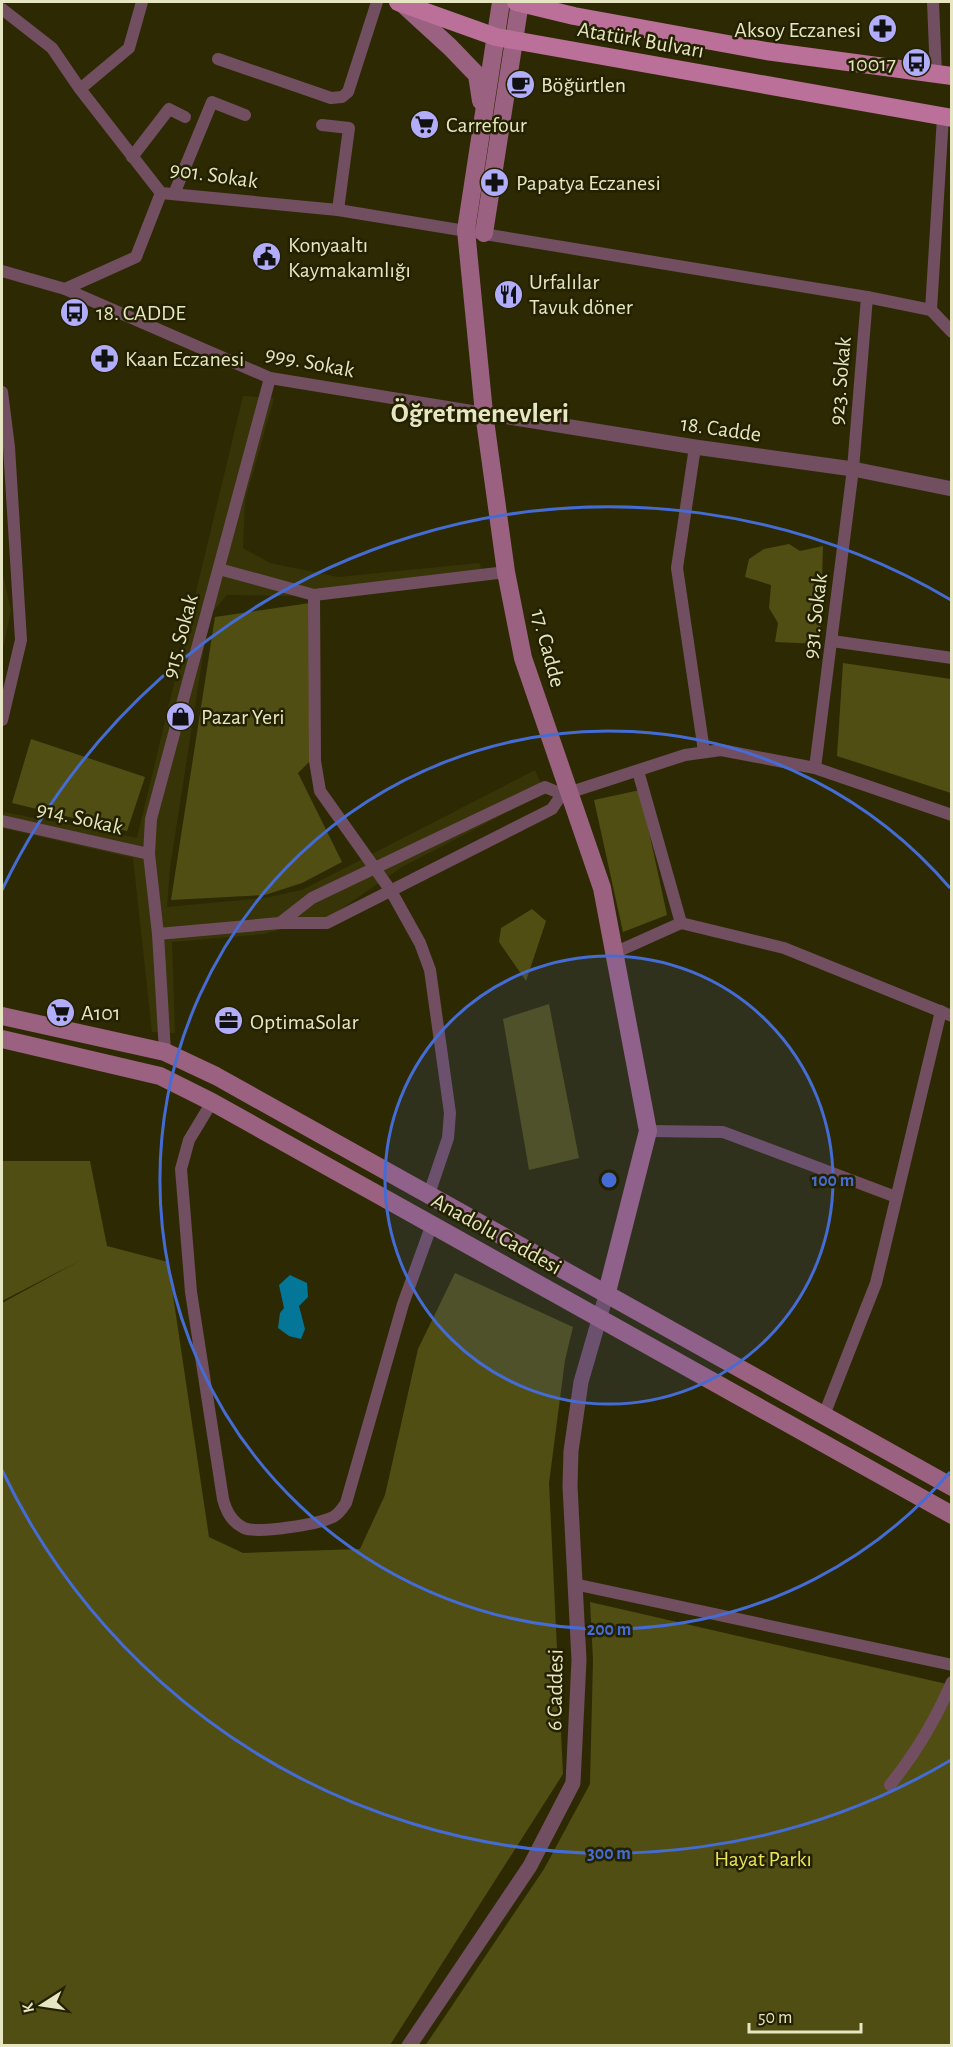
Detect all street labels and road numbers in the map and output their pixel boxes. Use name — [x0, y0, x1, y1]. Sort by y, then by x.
street label: Atatürk Bulvarı — [576, 18, 706, 62]
street label: 901. Sokak — [168, 158, 259, 192]
street label: 923. Sokak — [825, 336, 855, 426]
street label: 999. Sokak — [263, 343, 356, 381]
street label: 18. Cadde — [679, 412, 763, 446]
street label: 931. Sokak — [799, 572, 831, 660]
street label: 915. Sokak — [158, 592, 202, 681]
street label: 17. Cadde — [527, 607, 569, 690]
street label: 914. Sokak — [35, 797, 125, 839]
street label: Anadolu Caddesi — [428, 1189, 565, 1279]
street label: 6 Caddesi — [543, 1649, 567, 1731]

